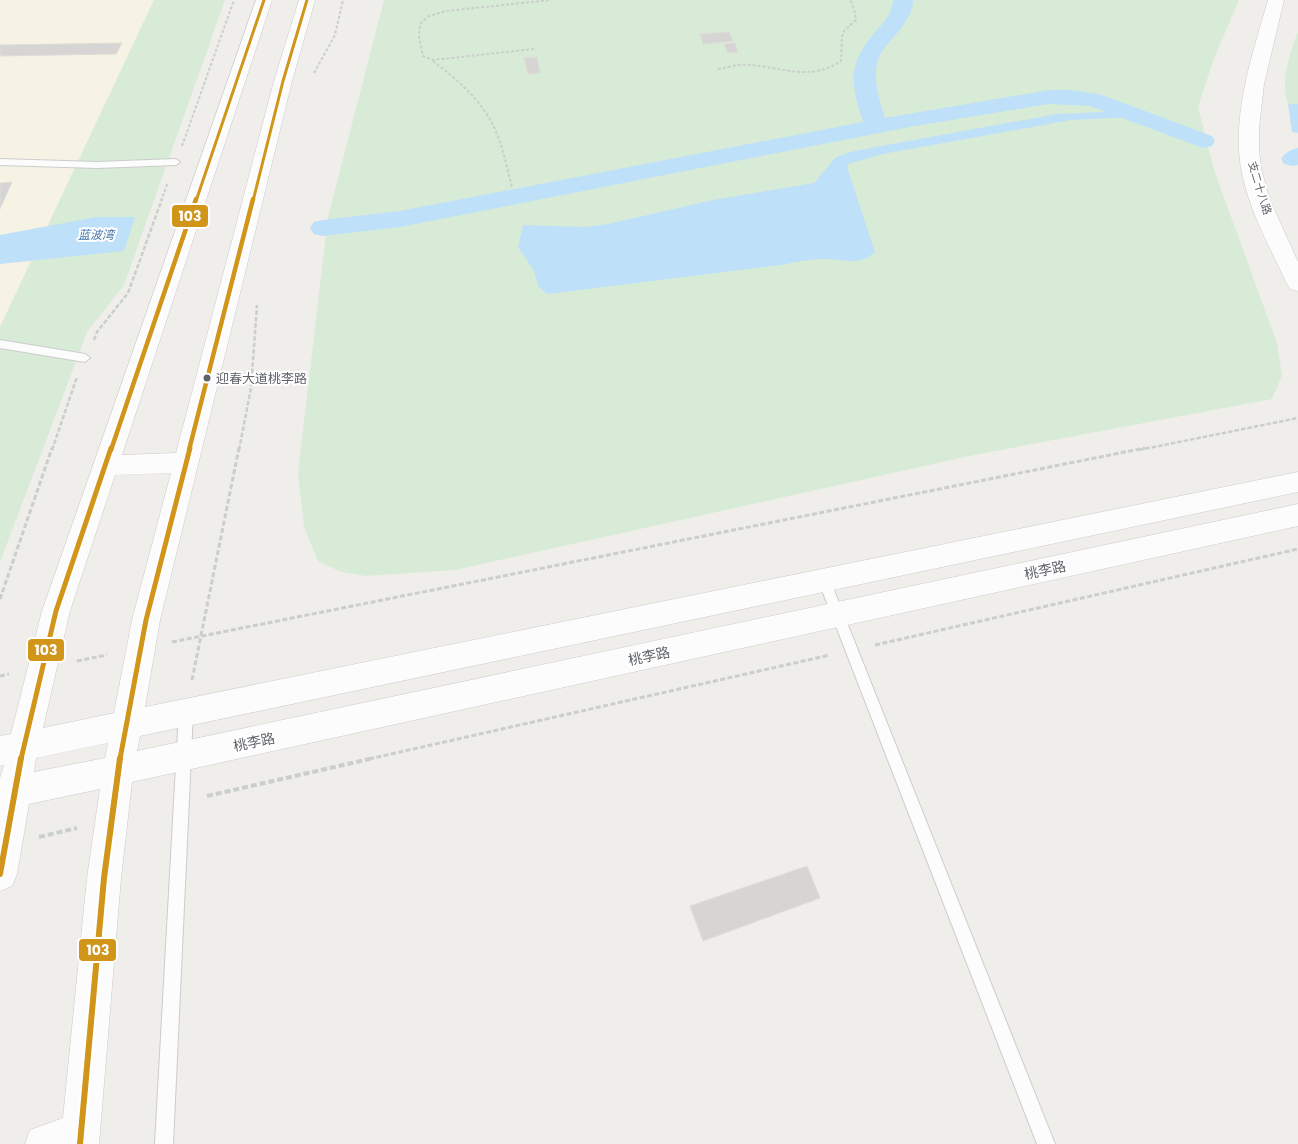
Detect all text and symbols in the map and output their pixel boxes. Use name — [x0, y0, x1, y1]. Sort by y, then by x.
street label: 支二十八路 — [1244, 159, 1276, 217]
line badge: 103 — [171, 204, 209, 228]
text: 103 — [179, 206, 201, 226]
water label: 蓝波湾 — [78, 226, 116, 243]
place label: 迎春大道桃李路 — [216, 369, 307, 388]
marker: 迎春大道桃李路 — [202, 373, 212, 383]
street label: 桃李路 — [1022, 556, 1068, 584]
line badge: 103 — [27, 638, 65, 662]
text: 103 — [35, 640, 57, 660]
street label: 桃李路 — [626, 642, 672, 670]
street label: 桃李路 — [231, 728, 277, 756]
line badge: 103 — [78, 938, 117, 962]
text: 103 — [87, 940, 109, 960]

